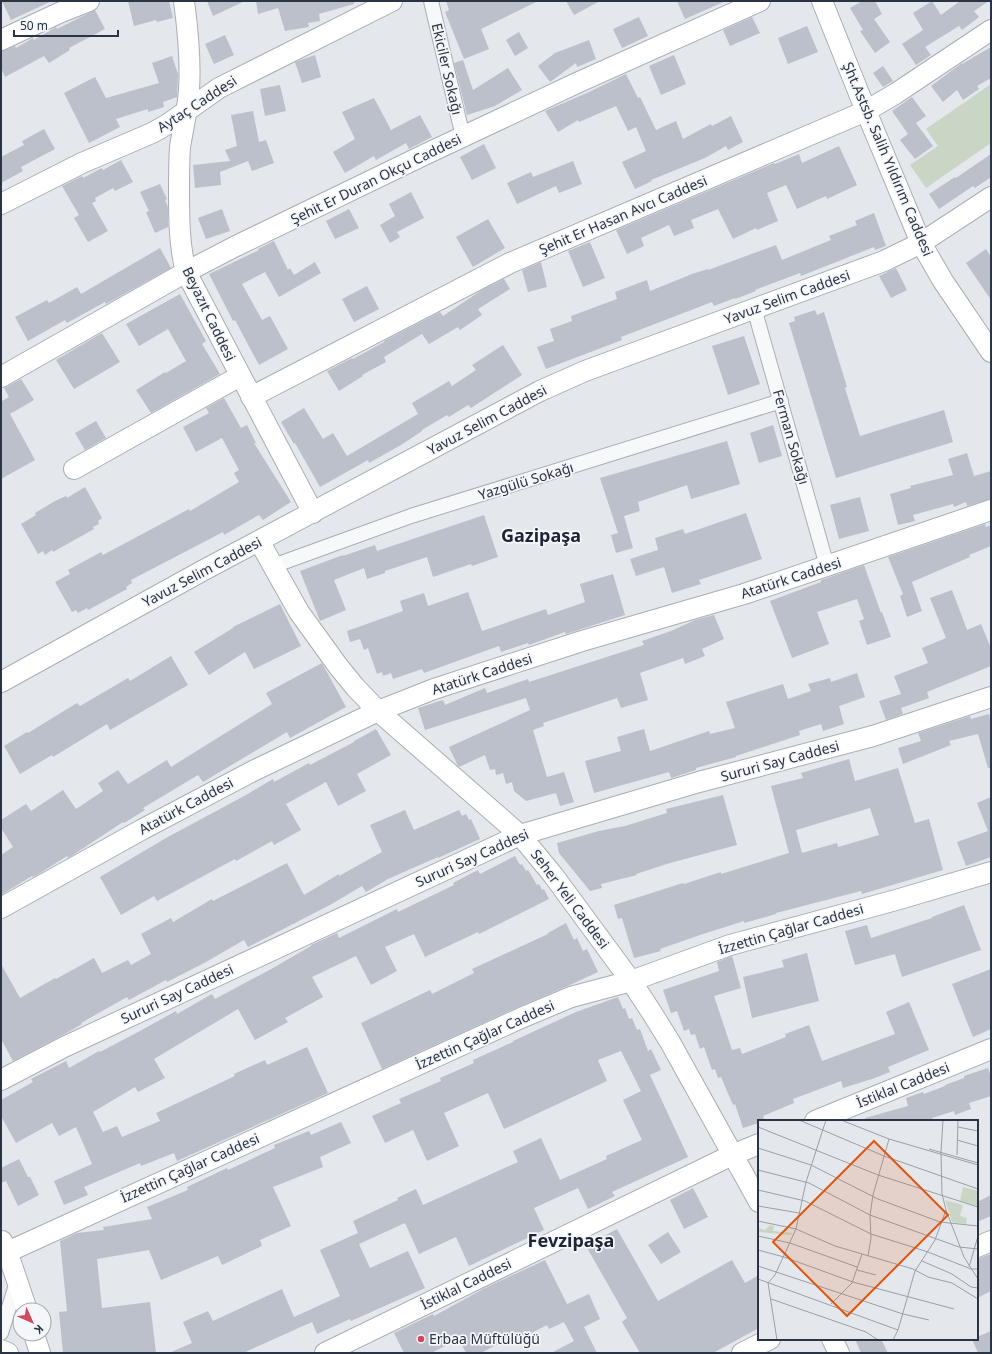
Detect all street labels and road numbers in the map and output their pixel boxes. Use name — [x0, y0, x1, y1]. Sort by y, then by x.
street label: Ekiciler Sokağı — [428, 21, 467, 117]
street label: Şht.Astsb. Salih Yıldırım Caddesi — [839, 59, 938, 259]
street label: Aytaç Caddesi — [153, 71, 240, 136]
street label: Şehit Er Duran Okçu Caddesi — [287, 129, 464, 228]
street label: Şehit Er Hasan Avcı Caddesi — [536, 170, 710, 259]
street label: Beyazıt Caddesi — [178, 263, 241, 364]
street label: Yavuz Selim Caddesi — [721, 265, 852, 328]
street label: Yavuz Selim Caddesi — [424, 380, 550, 459]
street label: Ferman Sokağı — [769, 387, 814, 487]
street label: Yazgülü Sokağı — [476, 457, 576, 504]
street label: Yavuz Selim Caddesi — [139, 532, 265, 611]
street label: Atatürk Caddesi — [738, 552, 844, 603]
street label: Atatürk Caddesi — [429, 648, 535, 699]
street label: Sururi Say Caddesi — [718, 736, 841, 786]
street label: Atatürk Caddesi — [135, 773, 236, 838]
street label: Sururi Say Caddesi — [412, 824, 532, 891]
street label: Seher Yeli Caddesi — [527, 845, 614, 952]
street label: İzzettin Çağlar Caddesi — [716, 899, 866, 958]
street label: Sururi Say Caddesi — [117, 959, 236, 1028]
street label: İzzettin Çağlar Caddesi — [412, 995, 557, 1074]
street label: İstiklal Caddesi — [854, 1057, 952, 1112]
street label: İzzettin Çağlar Caddesi — [117, 1128, 262, 1207]
street label: İstiklal Caddesi — [417, 1253, 514, 1314]

